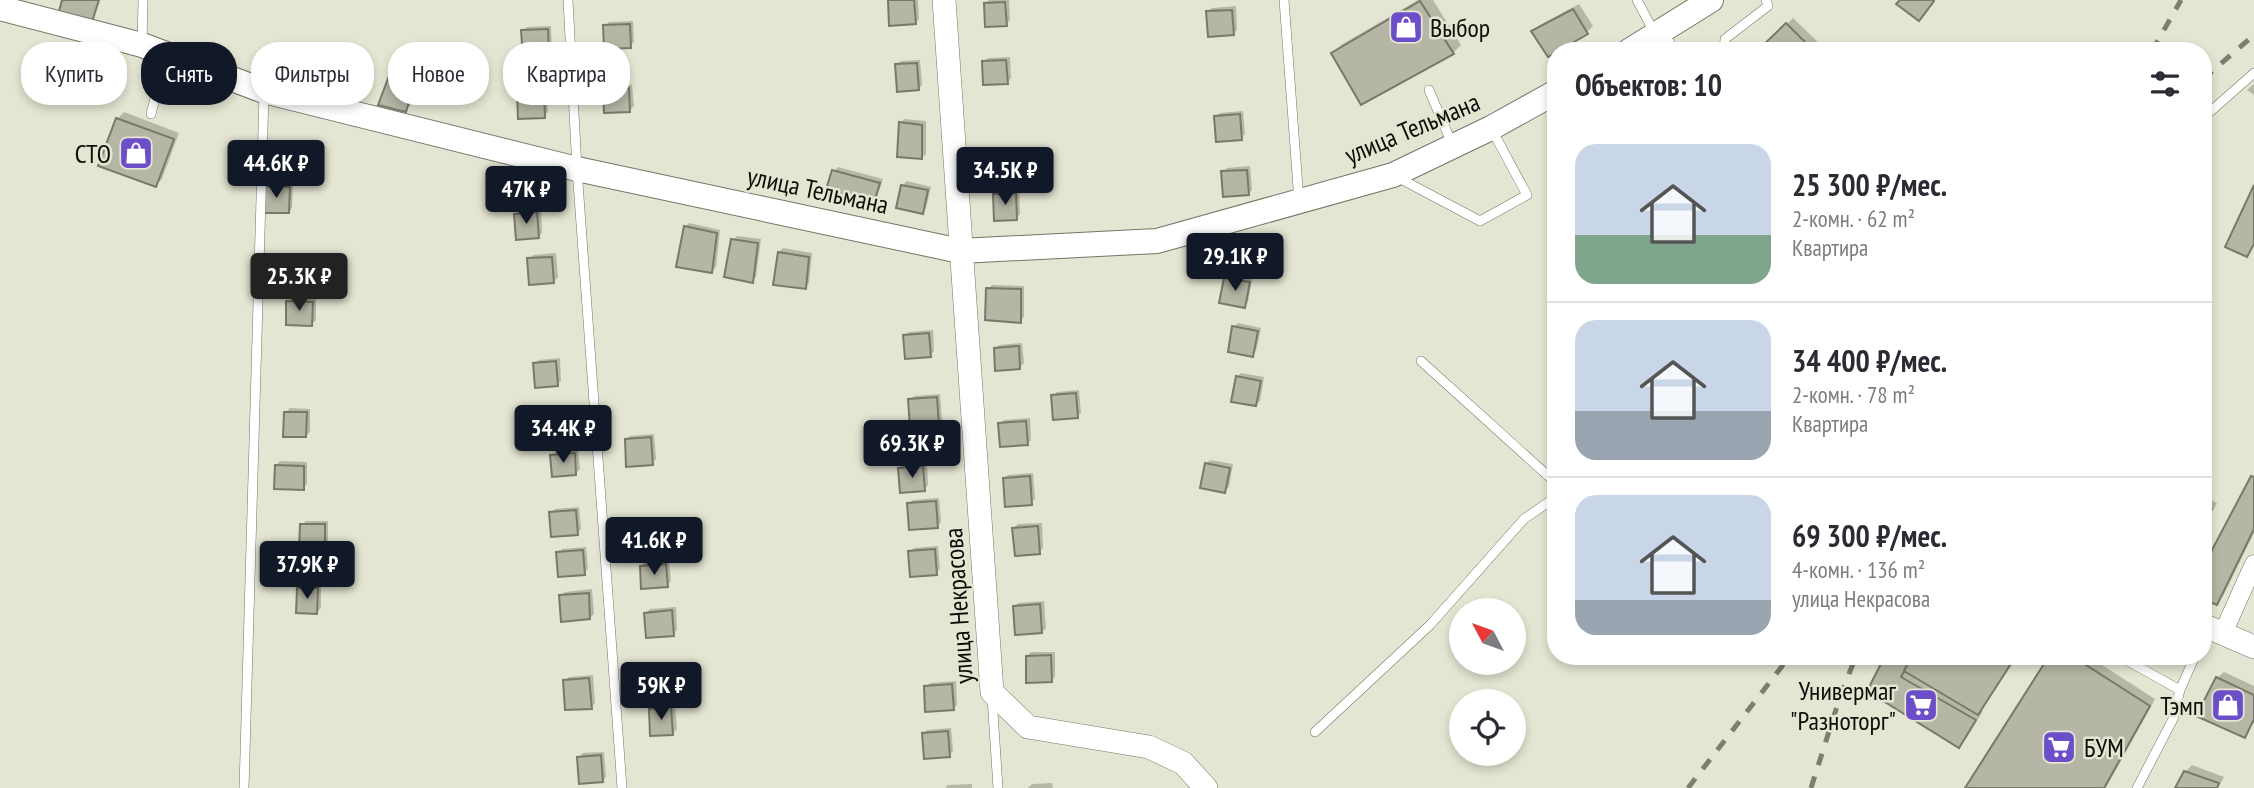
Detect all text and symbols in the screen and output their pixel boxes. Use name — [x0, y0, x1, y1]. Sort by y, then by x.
shop icon: Выбор — [1387, 8, 1425, 46]
place label: Выбор — [1430, 11, 1490, 44]
chip: Купить — [21, 42, 127, 105]
chip: Снять — [141, 42, 237, 105]
chip: Фильтры — [251, 42, 374, 105]
chip: Новое — [388, 42, 489, 105]
chip: Квартира — [503, 42, 630, 105]
text: Объектов: 10 — [1575, 65, 1722, 104]
icon: filters — [2146, 65, 2184, 103]
street label: улица Тельмана — [1340, 85, 1484, 171]
shop icon: СТО — [117, 134, 155, 172]
place label: СТО — [75, 137, 111, 170]
pin: 44.6K ₽ — [211, 140, 341, 200]
text: 44.6K ₽ — [244, 148, 308, 177]
pin: 34.5K ₽ — [940, 148, 1070, 207]
text: 34.5K ₽ — [973, 155, 1037, 184]
street label: улица Тельмана — [744, 159, 892, 221]
text: 25 300 ₽/мес. — [1792, 165, 1947, 204]
pin: 47K ₽ — [477, 166, 575, 226]
icon: home — [1631, 172, 1715, 256]
text: 47K ₽ — [501, 174, 551, 203]
text: 2-комн. · 62 m² — [1792, 204, 1915, 233]
pin: 29.1K ₽ — [1170, 233, 1300, 293]
text: Квартира — [1792, 233, 1868, 262]
text: 29.1K ₽ — [1203, 241, 1267, 270]
pin: 25.3K ₽ — [234, 254, 364, 313]
text: 25.3K ₽ — [267, 261, 331, 290]
text: 34 400 ₽/мес. — [1792, 341, 1947, 380]
icon: home — [1631, 348, 1715, 432]
text: 2-комн. · 78 m² — [1792, 380, 1915, 409]
pin: 34.4K ₽ — [498, 406, 628, 465]
text: Квартира — [1792, 409, 1868, 438]
text: 34.4K ₽ — [531, 413, 595, 442]
pin: 69.3K ₽ — [847, 420, 977, 480]
text: 69.3K ₽ — [880, 428, 944, 457]
text: 69 300 ₽/мес. — [1792, 516, 1947, 555]
pin: 41.6K ₽ — [589, 518, 719, 577]
icon: home — [1631, 523, 1715, 607]
text: 41.6K ₽ — [622, 525, 686, 554]
street label: улица Некрасова — [936, 527, 980, 685]
pin: 37.9K ₽ — [242, 542, 372, 601]
text: 37.9K ₽ — [276, 549, 338, 578]
text: 4-комн. · 136 m² — [1792, 555, 1925, 584]
text: улица Некрасова — [1792, 584, 1930, 613]
north arrow — [1449, 598, 1526, 676]
map controls — [1449, 598, 1526, 766]
pin: 59K ₽ — [612, 662, 710, 722]
text: 59K ₽ — [636, 670, 686, 699]
place label: Универмаг "Разноторг" — [1790, 674, 1896, 737]
supermarket icon: Универмаг "Разноторг" — [1902, 686, 1940, 724]
shop icon: Тэмп — [2209, 686, 2247, 724]
button: locate — [1449, 689, 1526, 766]
place label: Тэмп — [2160, 689, 2204, 722]
supermarket icon: БУМ — [2040, 728, 2078, 766]
place label: БУМ — [2084, 731, 2124, 764]

